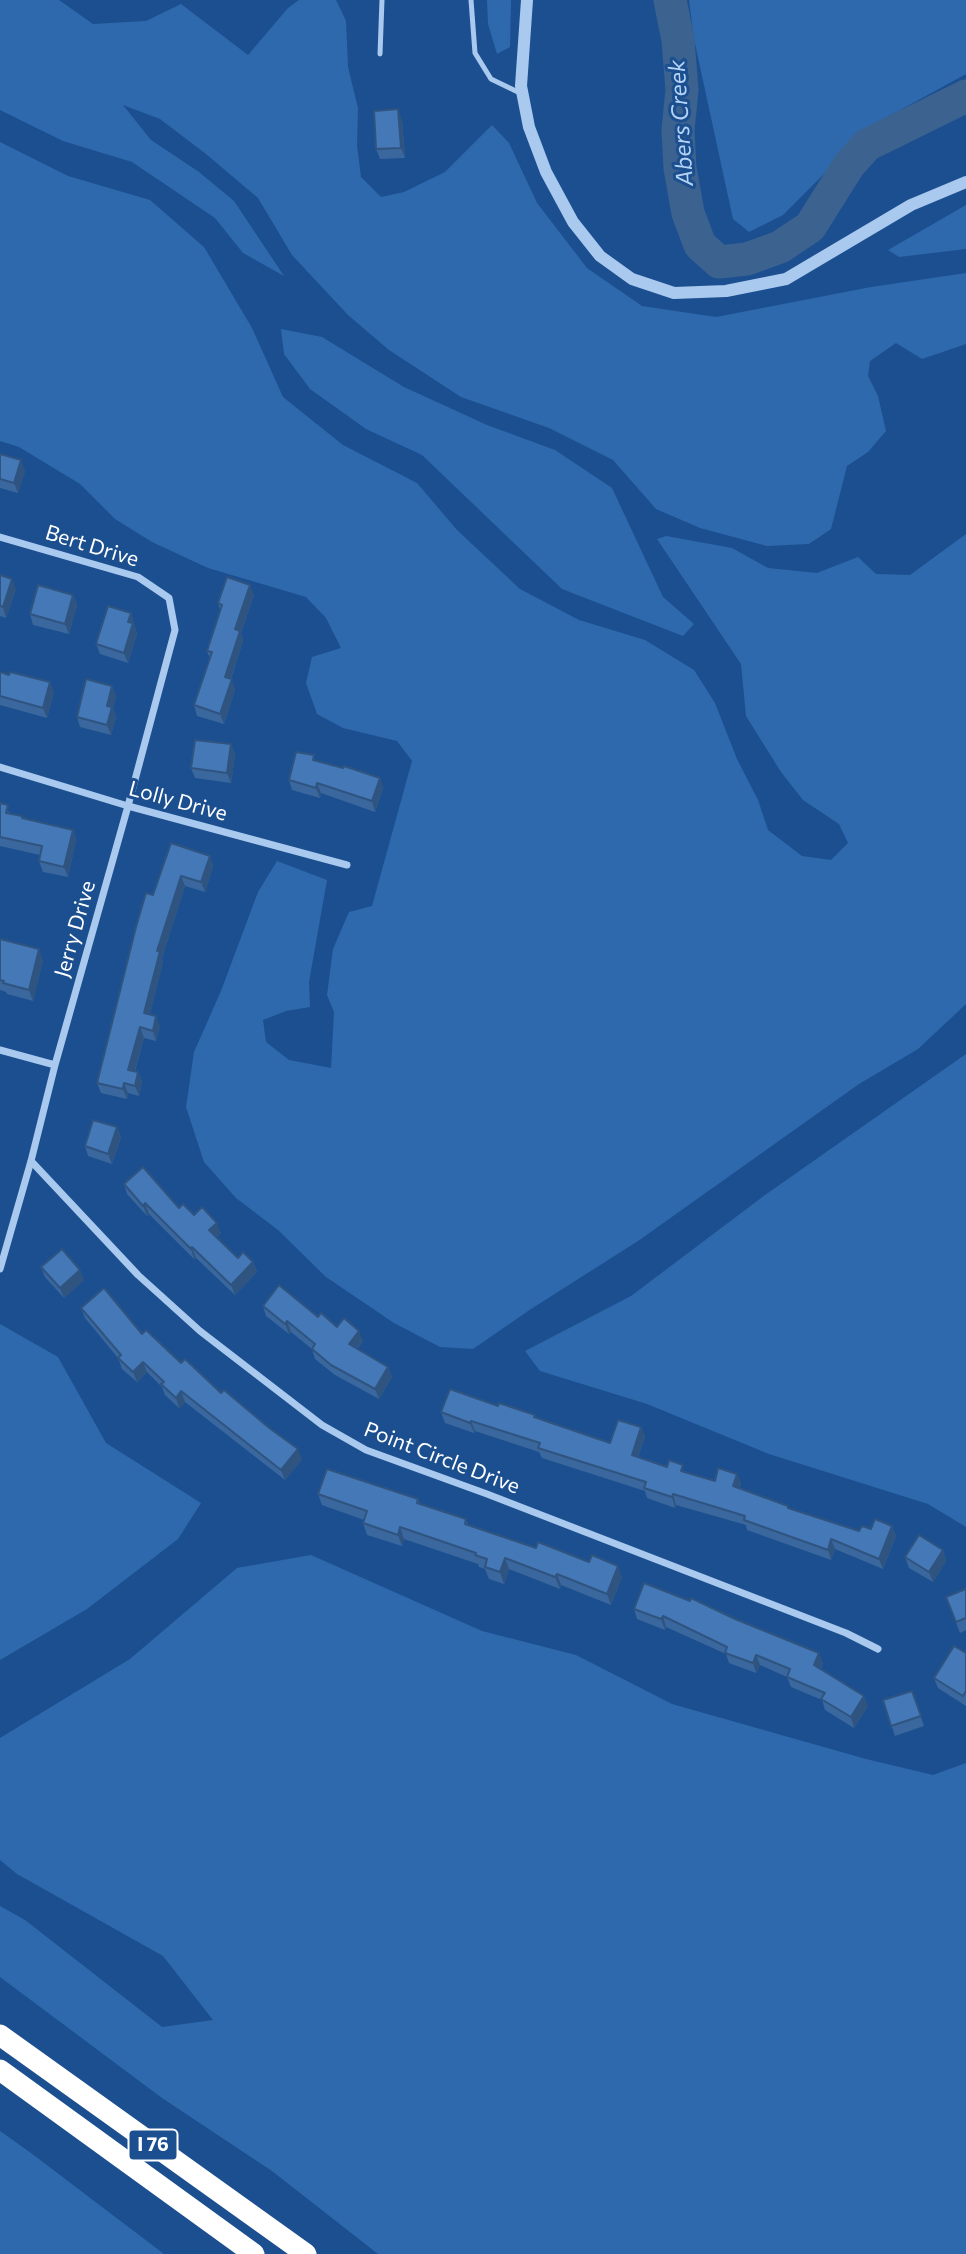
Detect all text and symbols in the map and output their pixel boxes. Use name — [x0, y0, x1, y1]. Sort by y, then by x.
water label: Abers Creek — [663, 59, 699, 187]
street label: Bert Drive — [42, 520, 142, 572]
street label: Lolly Drive — [126, 776, 230, 826]
street label: Jerry Drive — [49, 878, 101, 980]
street label: Point Circle Drive — [361, 1417, 523, 1499]
road number: I 76 — [128, 2130, 178, 2160]

